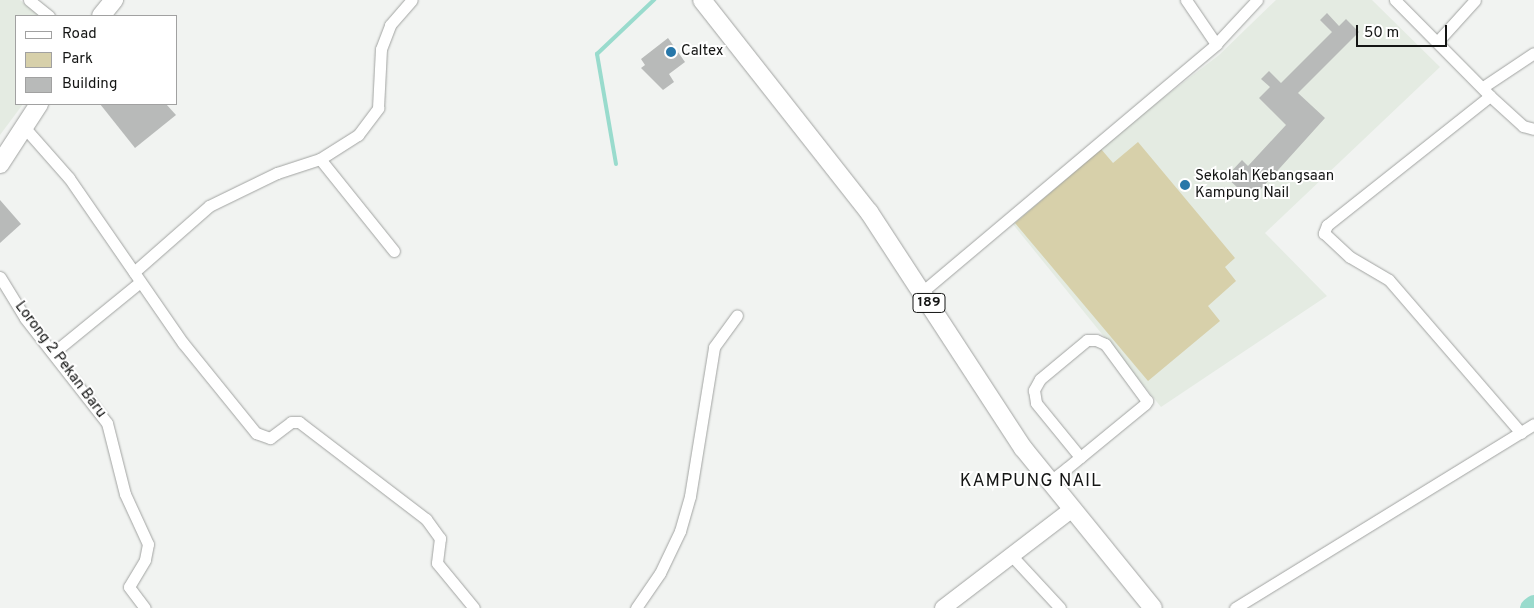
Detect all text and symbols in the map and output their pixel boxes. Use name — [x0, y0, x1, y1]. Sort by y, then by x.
legend — [15, 15, 178, 105]
scale bar — [1359, 15, 1450, 47]
text: 50 m — [1364, 24, 1399, 43]
text: Road — [62, 25, 97, 44]
place label: Caltex — [681, 43, 723, 61]
marker: Caltex — [665, 46, 677, 58]
text: Park — [62, 50, 93, 69]
text: Building — [62, 75, 117, 94]
place label: Sekolah Kebangsaan Kampung Nail — [1195, 167, 1334, 202]
marker: Sekolah Kebangsaan Kampung Nail — [1179, 179, 1191, 191]
road number: 189 — [912, 292, 946, 314]
street label: Lorong 2 Pekan Baru — [10, 298, 110, 422]
district label: KAMPUNG NAIL — [958, 471, 1104, 493]

